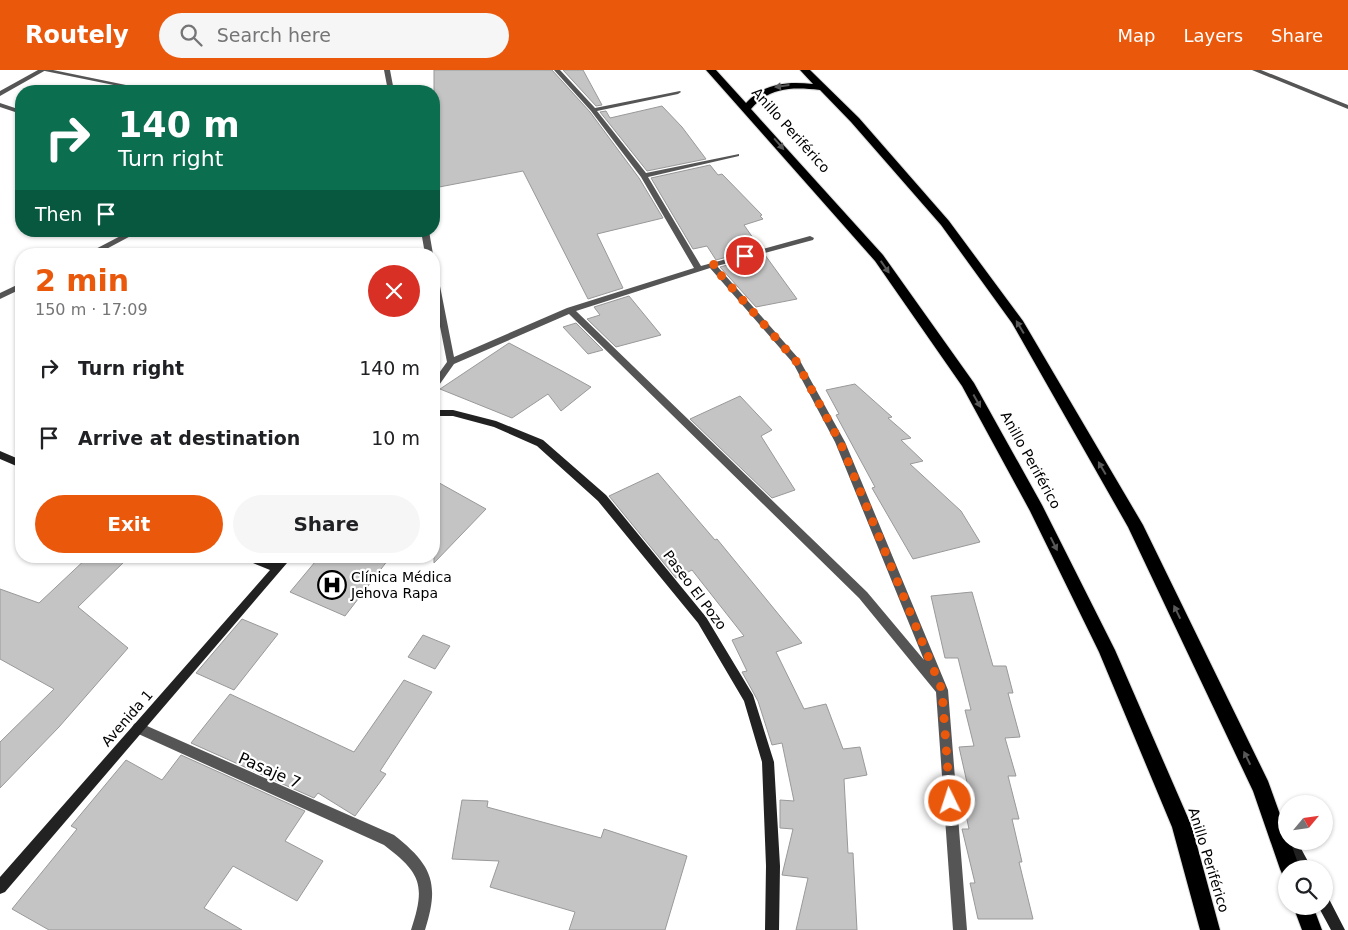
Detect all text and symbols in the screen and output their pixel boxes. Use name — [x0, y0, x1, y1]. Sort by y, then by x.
search box — [159, 13, 509, 58]
text: Routely — [25, 21, 129, 49]
icon: search — [177, 21, 205, 49]
text: Search here — [217, 24, 331, 46]
text: Map — [1117, 25, 1155, 46]
text: Layers — [1183, 25, 1243, 46]
text: Share — [1271, 25, 1323, 46]
one-way arrow — [774, 83, 790, 91]
street label: Anillo Periférico — [749, 84, 833, 176]
icon: right — [35, 105, 100, 170]
text: 140 m — [118, 105, 240, 145]
one-way arrow — [773, 138, 785, 150]
text: Turn right — [118, 146, 223, 171]
icon: arrive — [92, 200, 120, 228]
text: Then — [35, 203, 82, 225]
pin — [724, 235, 766, 277]
icon: arrive — [731, 242, 759, 270]
one-way arrow — [880, 260, 890, 274]
text: 2 min — [35, 263, 129, 298]
button: close — [368, 265, 420, 317]
text: 150 m · 17:09 — [35, 300, 148, 319]
one-way arrow — [1016, 321, 1025, 334]
icon: right — [35, 354, 63, 382]
text: Turn right — [78, 357, 184, 379]
text: 140 m — [359, 357, 420, 379]
one-way arrow — [973, 394, 981, 409]
street label: Anillo Periférico — [998, 409, 1064, 511]
icon: arrive — [35, 424, 63, 452]
text: Arrive at destination — [78, 427, 300, 449]
text: 10 m — [371, 427, 420, 449]
one-way arrow — [1097, 461, 1106, 474]
button: Exit — [35, 495, 223, 553]
button: Share — [233, 495, 420, 553]
one-way arrow — [1051, 537, 1059, 551]
street label: Paseo El Pozo — [660, 547, 730, 633]
place label: Clínica Médica Jehova Rapa — [350, 569, 452, 601]
hospital icon: Clínica Médica Jehova Rapa — [317, 570, 347, 600]
one-way arrow — [1172, 605, 1180, 619]
street label: Avenida 1 — [98, 687, 156, 749]
street label: Pasaje 7 — [236, 748, 304, 793]
one-way arrow — [1243, 751, 1251, 765]
position arrow — [923, 774, 975, 826]
north arrow — [1278, 795, 1332, 850]
map controls — [1278, 795, 1333, 915]
street label: Anillo Periférico — [1185, 806, 1233, 914]
button: search — [1278, 860, 1333, 915]

